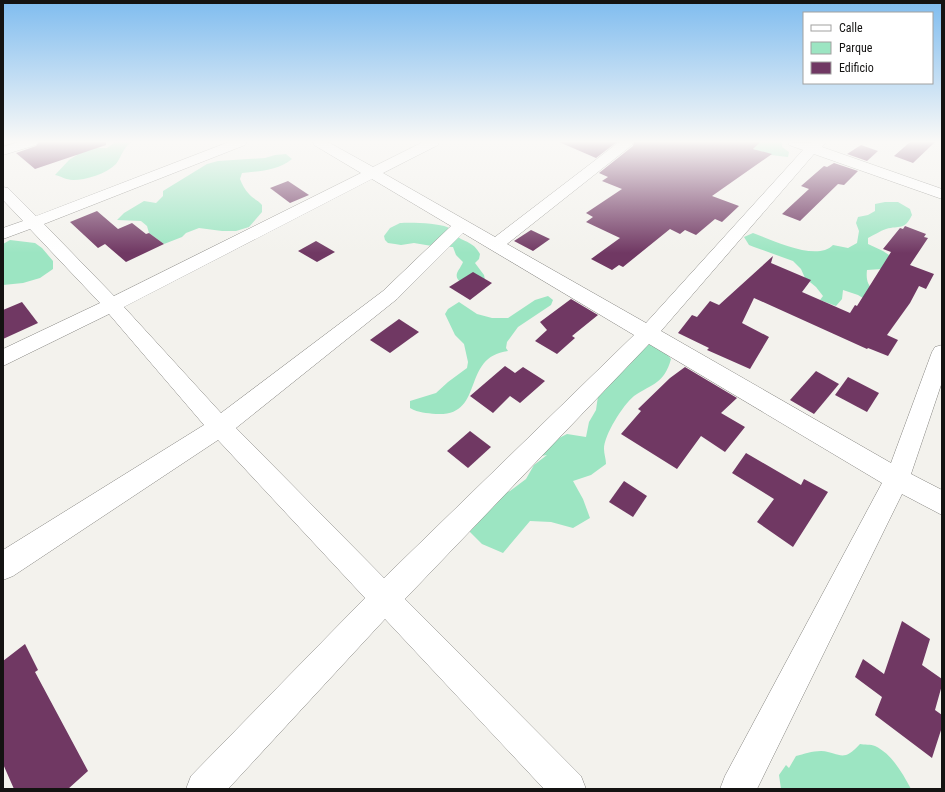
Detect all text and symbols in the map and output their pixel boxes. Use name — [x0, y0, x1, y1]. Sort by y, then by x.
legend — [803, 12, 933, 84]
text: Calle — [839, 21, 863, 35]
text: Parque — [839, 41, 873, 55]
text: Edificio — [839, 61, 874, 75]

